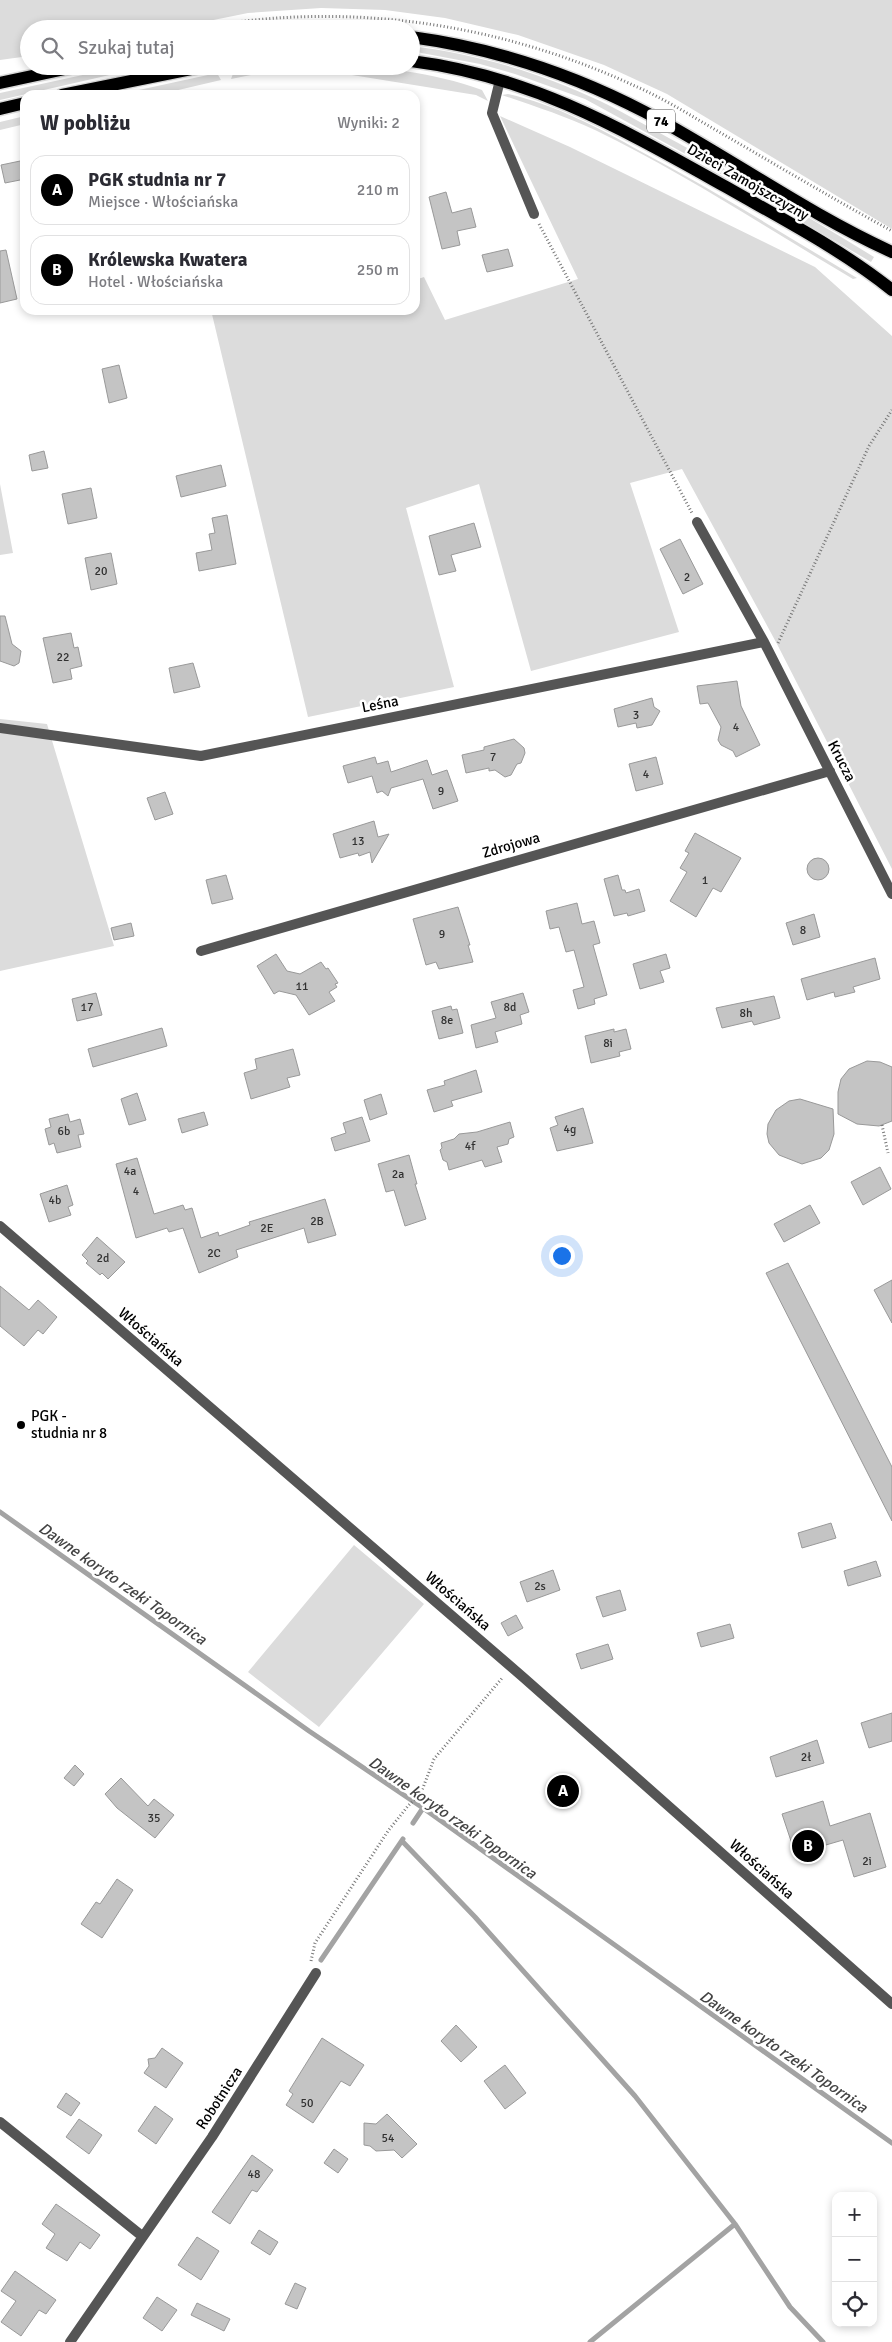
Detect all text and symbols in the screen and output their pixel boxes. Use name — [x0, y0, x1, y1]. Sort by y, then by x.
search box — [20, 20, 420, 75]
icon: search — [38, 34, 66, 62]
text: Szukaj tutaj — [78, 36, 175, 60]
text: W pobliżu — [40, 110, 131, 136]
road number: 74 — [647, 110, 675, 132]
text: Wyniki: 2 — [337, 113, 400, 133]
street label: Dzieci Zamojszczyzny — [684, 140, 812, 224]
text: PGK studnia nr 7 — [88, 168, 226, 192]
text: A — [52, 180, 62, 200]
text: 210 m — [357, 180, 399, 200]
text: Miejsce · Włościańska — [88, 192, 238, 212]
text: Królewska Kwatera — [88, 248, 247, 272]
text: B — [52, 260, 62, 280]
text: 250 m — [357, 260, 399, 280]
text: Hotel · Włościańska — [88, 272, 223, 292]
house number: 20 — [95, 564, 107, 579]
house number: 2 — [684, 570, 690, 585]
house number: 22 — [57, 650, 69, 665]
street label: Leśna — [360, 692, 400, 716]
house number: 3 — [633, 708, 639, 723]
house number: 4 — [733, 720, 740, 735]
street label: Krucza — [824, 737, 860, 785]
house number: 7 — [490, 750, 496, 765]
house number: 4 — [643, 767, 650, 782]
house number: 9 — [438, 784, 444, 799]
street label: Zdrojowa — [480, 828, 542, 862]
house number: 13 — [352, 834, 364, 849]
house number: 1 — [702, 873, 708, 888]
house number: 8 — [800, 923, 806, 938]
house number: 9 — [439, 927, 445, 942]
house number: 11 — [296, 979, 308, 994]
house number: 17 — [81, 1000, 93, 1015]
house number: 8d — [504, 1000, 516, 1015]
house number: 8h — [739, 1006, 753, 1021]
house number: 8e — [441, 1013, 453, 1028]
house number: 8i — [603, 1036, 613, 1051]
house number: 4g — [564, 1122, 576, 1137]
house number: 6b — [58, 1124, 70, 1139]
house number: 4f — [465, 1139, 476, 1154]
house number: 4a — [124, 1164, 136, 1179]
house number: 2a — [392, 1167, 404, 1182]
house number: 4 — [133, 1184, 140, 1199]
house number: 4b — [49, 1193, 61, 1208]
house number: 2B — [310, 1214, 324, 1229]
house number: 2E — [260, 1221, 274, 1236]
your location — [549, 1243, 575, 1269]
house number: 2C — [207, 1246, 221, 1261]
house number: 2d — [97, 1251, 109, 1266]
street label: Włościańska — [115, 1304, 187, 1370]
place label: PGK - studnia nr 8 — [31, 1407, 107, 1442]
marker: PGK - studnia nr 8 — [15, 1419, 27, 1431]
water label: Dawne koryto rzeki Topornica — [35, 1518, 211, 1650]
street label: Włościańska — [422, 1568, 494, 1634]
house number: 2s — [534, 1579, 546, 1594]
house number: 2ł — [801, 1750, 811, 1765]
water label: Dawne koryto rzeki Topornica — [365, 1752, 541, 1884]
pin: A — [547, 1772, 579, 1810]
house number: 35 — [148, 1811, 160, 1826]
pin: B — [792, 1827, 824, 1865]
street label: Włościańska — [726, 1835, 798, 1903]
house number: 2i — [862, 1854, 872, 1869]
water label: Dawne koryto rzeki Topornica — [696, 1986, 872, 2118]
street label: Robotnicza — [192, 2063, 246, 2133]
house number: 50 — [301, 2096, 313, 2111]
house number: 54 — [382, 2131, 395, 2146]
house number: 48 — [248, 2167, 260, 2182]
map controls — [832, 2192, 877, 2327]
button: + — [832, 2192, 877, 2237]
button: − — [832, 2237, 877, 2282]
button: locate — [832, 2282, 877, 2327]

